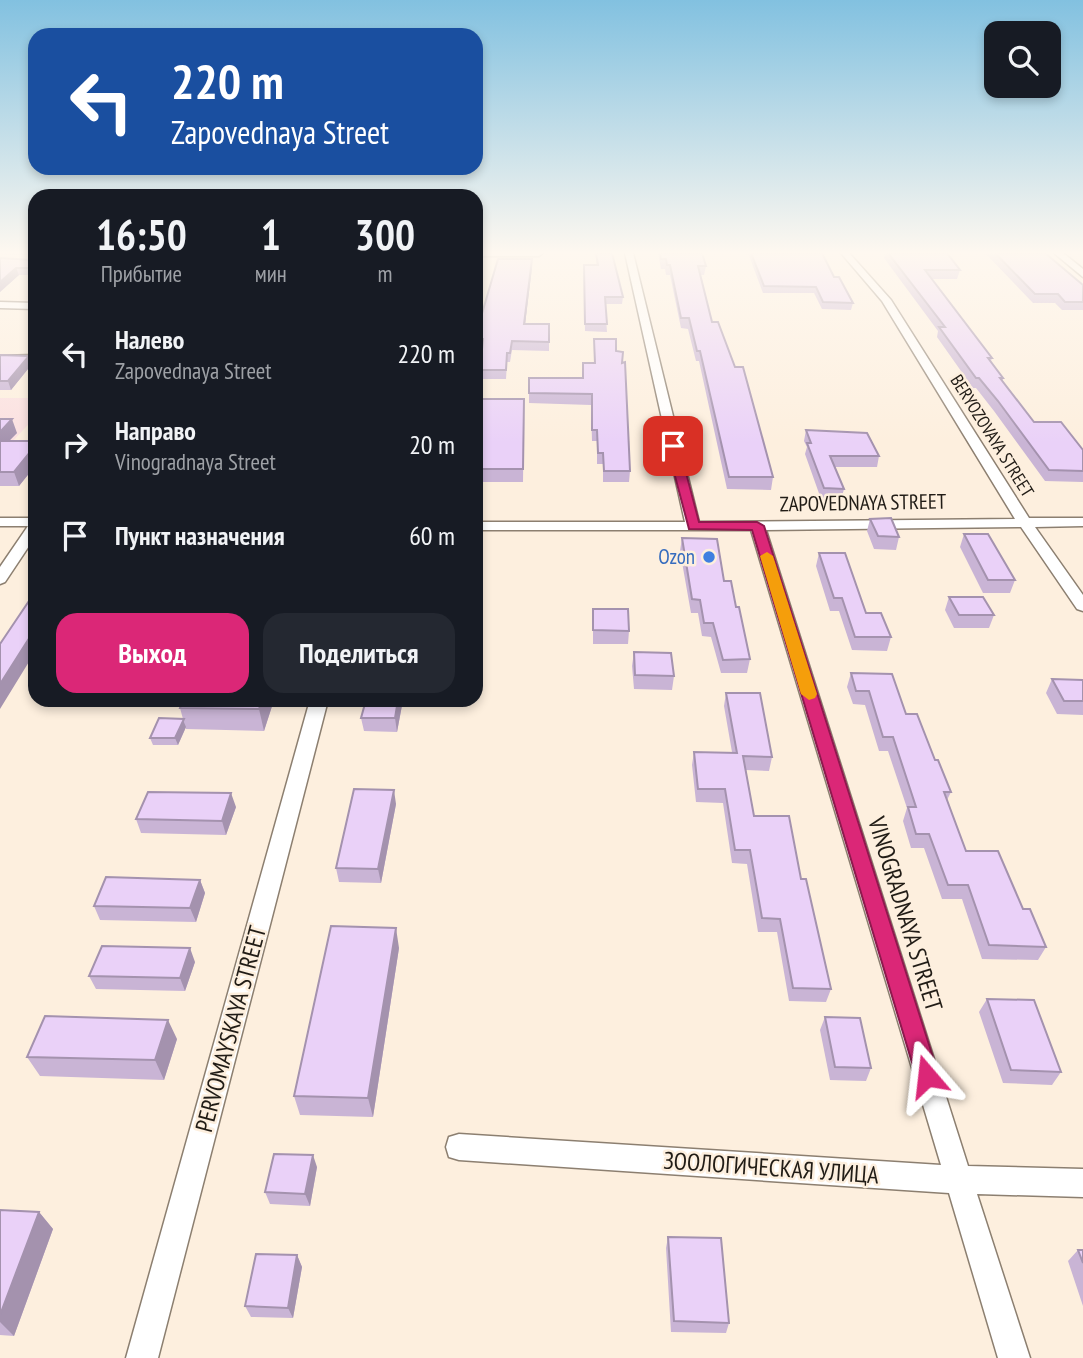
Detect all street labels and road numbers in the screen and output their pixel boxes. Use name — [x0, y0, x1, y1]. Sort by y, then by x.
street label: BERYOZOVAYA STREET — [946, 370, 1039, 501]
street label: ZAPOVEDNAYA STREET — [779, 488, 947, 517]
street label: VINOGRADNAYA STREET — [861, 812, 950, 1015]
street label: PERVOMAYSKAYA STREET — [188, 922, 273, 1135]
street label: ЗООЛОГИЧЕСКАЯ УЛИЦА — [662, 1145, 880, 1191]

